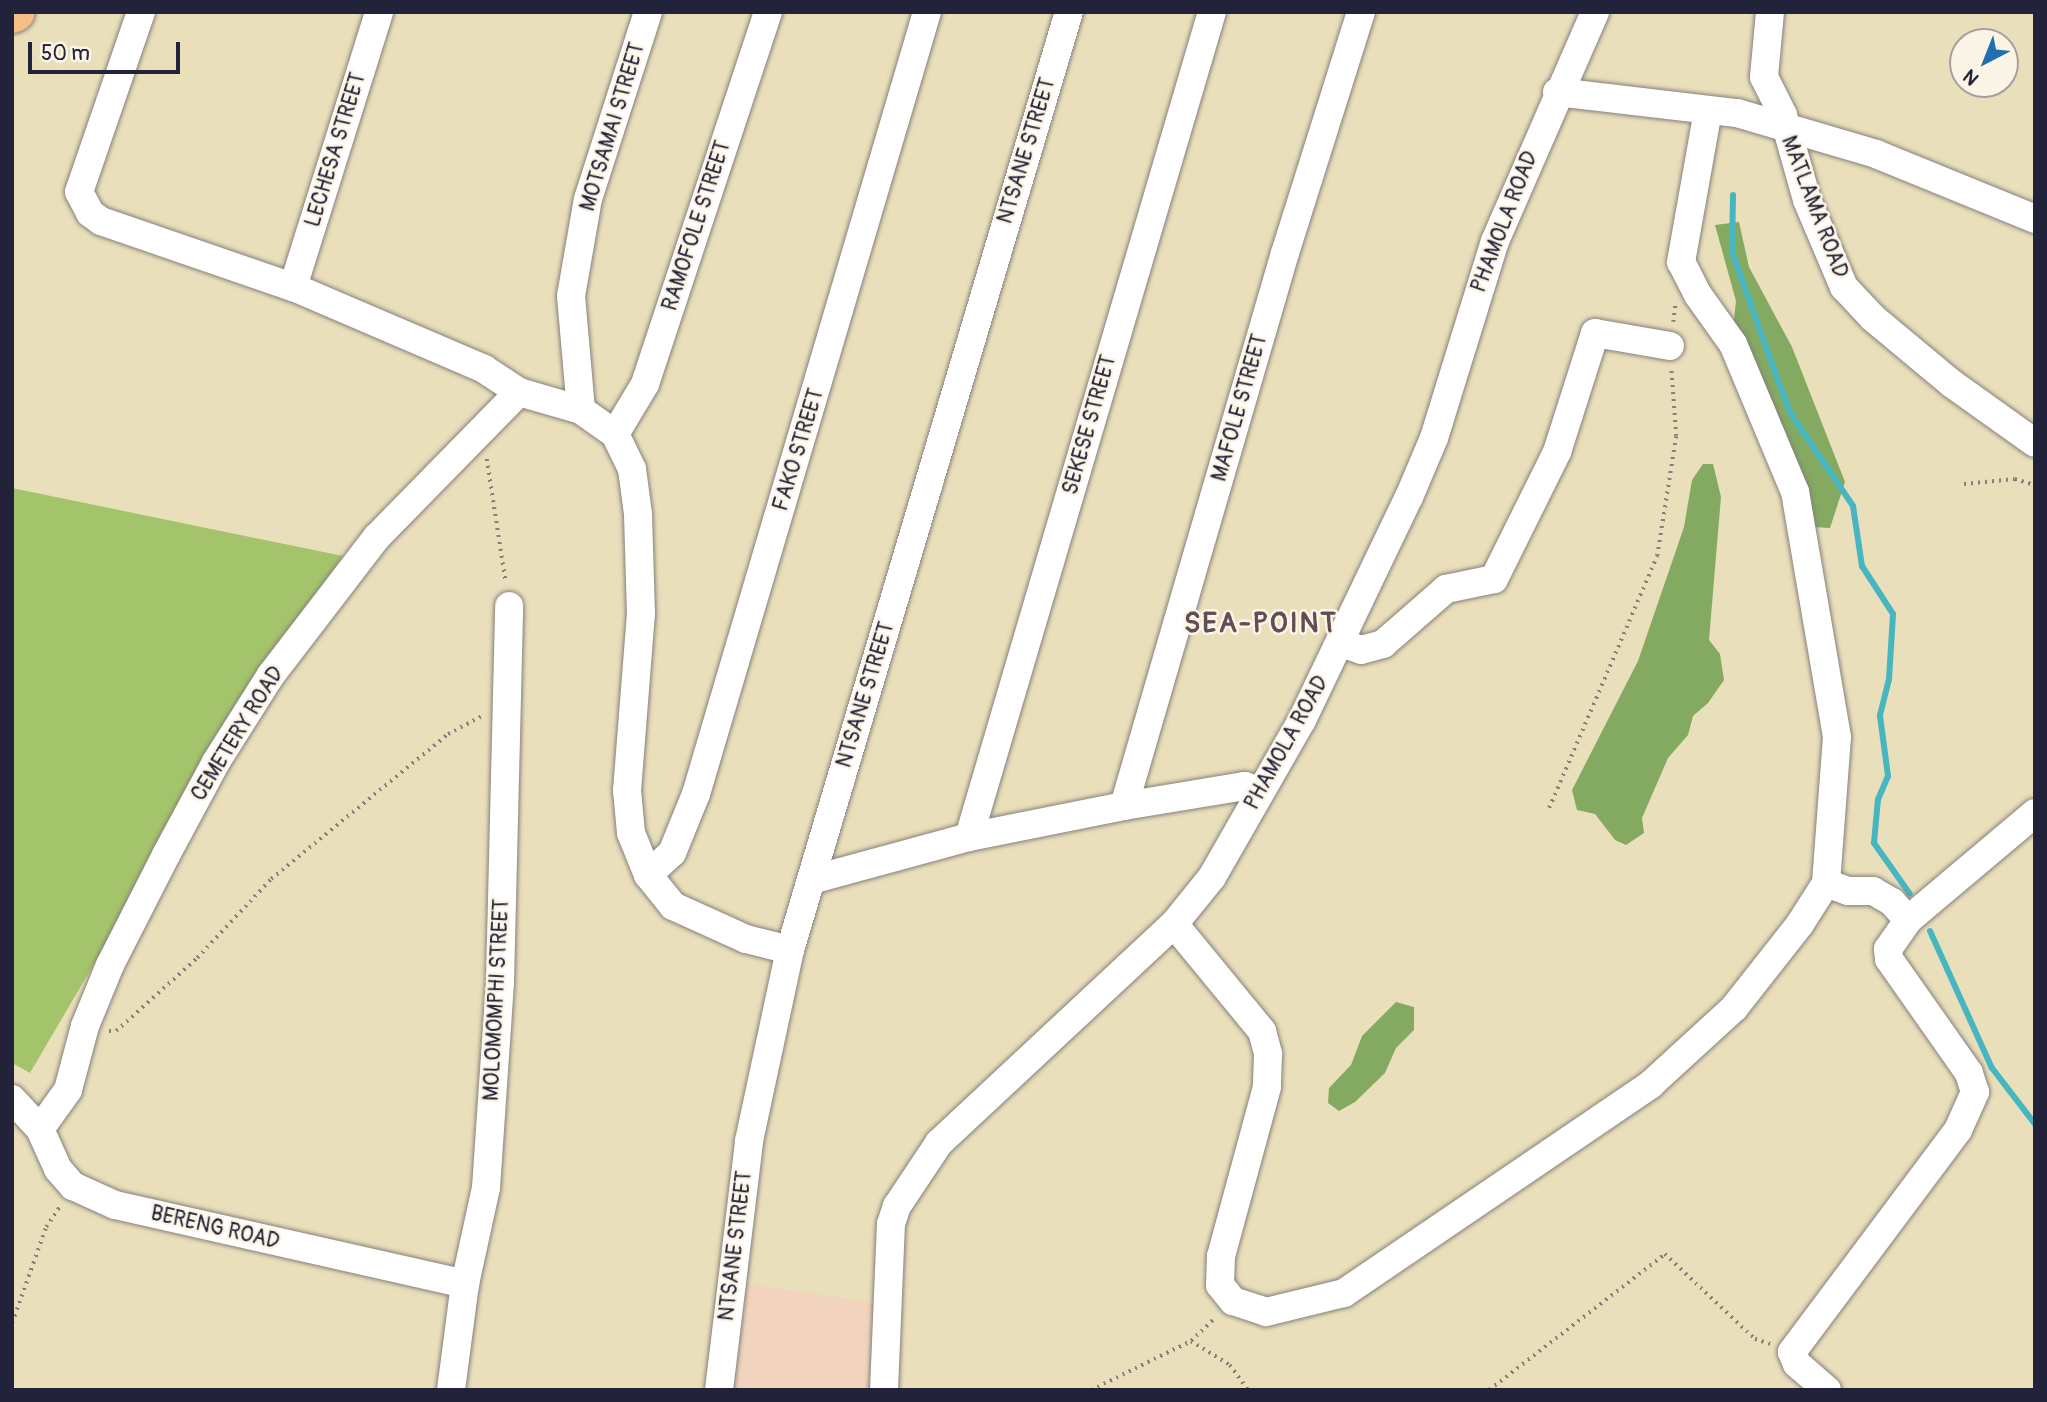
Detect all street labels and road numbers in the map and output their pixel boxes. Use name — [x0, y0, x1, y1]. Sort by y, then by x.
street label: MOTSAMAI STREET — [575, 40, 651, 214]
street label: LECHESA STREET — [301, 70, 371, 230]
street label: NTSANE STREET — [993, 75, 1061, 227]
street label: MATLAMA ROAD — [1775, 133, 1853, 281]
street label: RAMOFOLE STREET — [658, 138, 736, 314]
street label: PHAMOLA ROAD — [1466, 148, 1544, 296]
street label: MAFOLE STREET — [1207, 332, 1273, 484]
street label: SEKESE STREET — [1058, 352, 1122, 498]
street label: FAKO STREET — [768, 386, 830, 514]
street label: NTSANE STREET — [832, 619, 900, 771]
street label: CEMETERY ROAD — [187, 662, 289, 806]
street label: PHAMOLA ROAD — [1240, 672, 1334, 814]
street label: MOLOMOMPHI STREET — [479, 898, 515, 1102]
street label: NTSANE STREET — [714, 1170, 758, 1322]
street label: BERENG ROAD — [148, 1201, 282, 1255]

